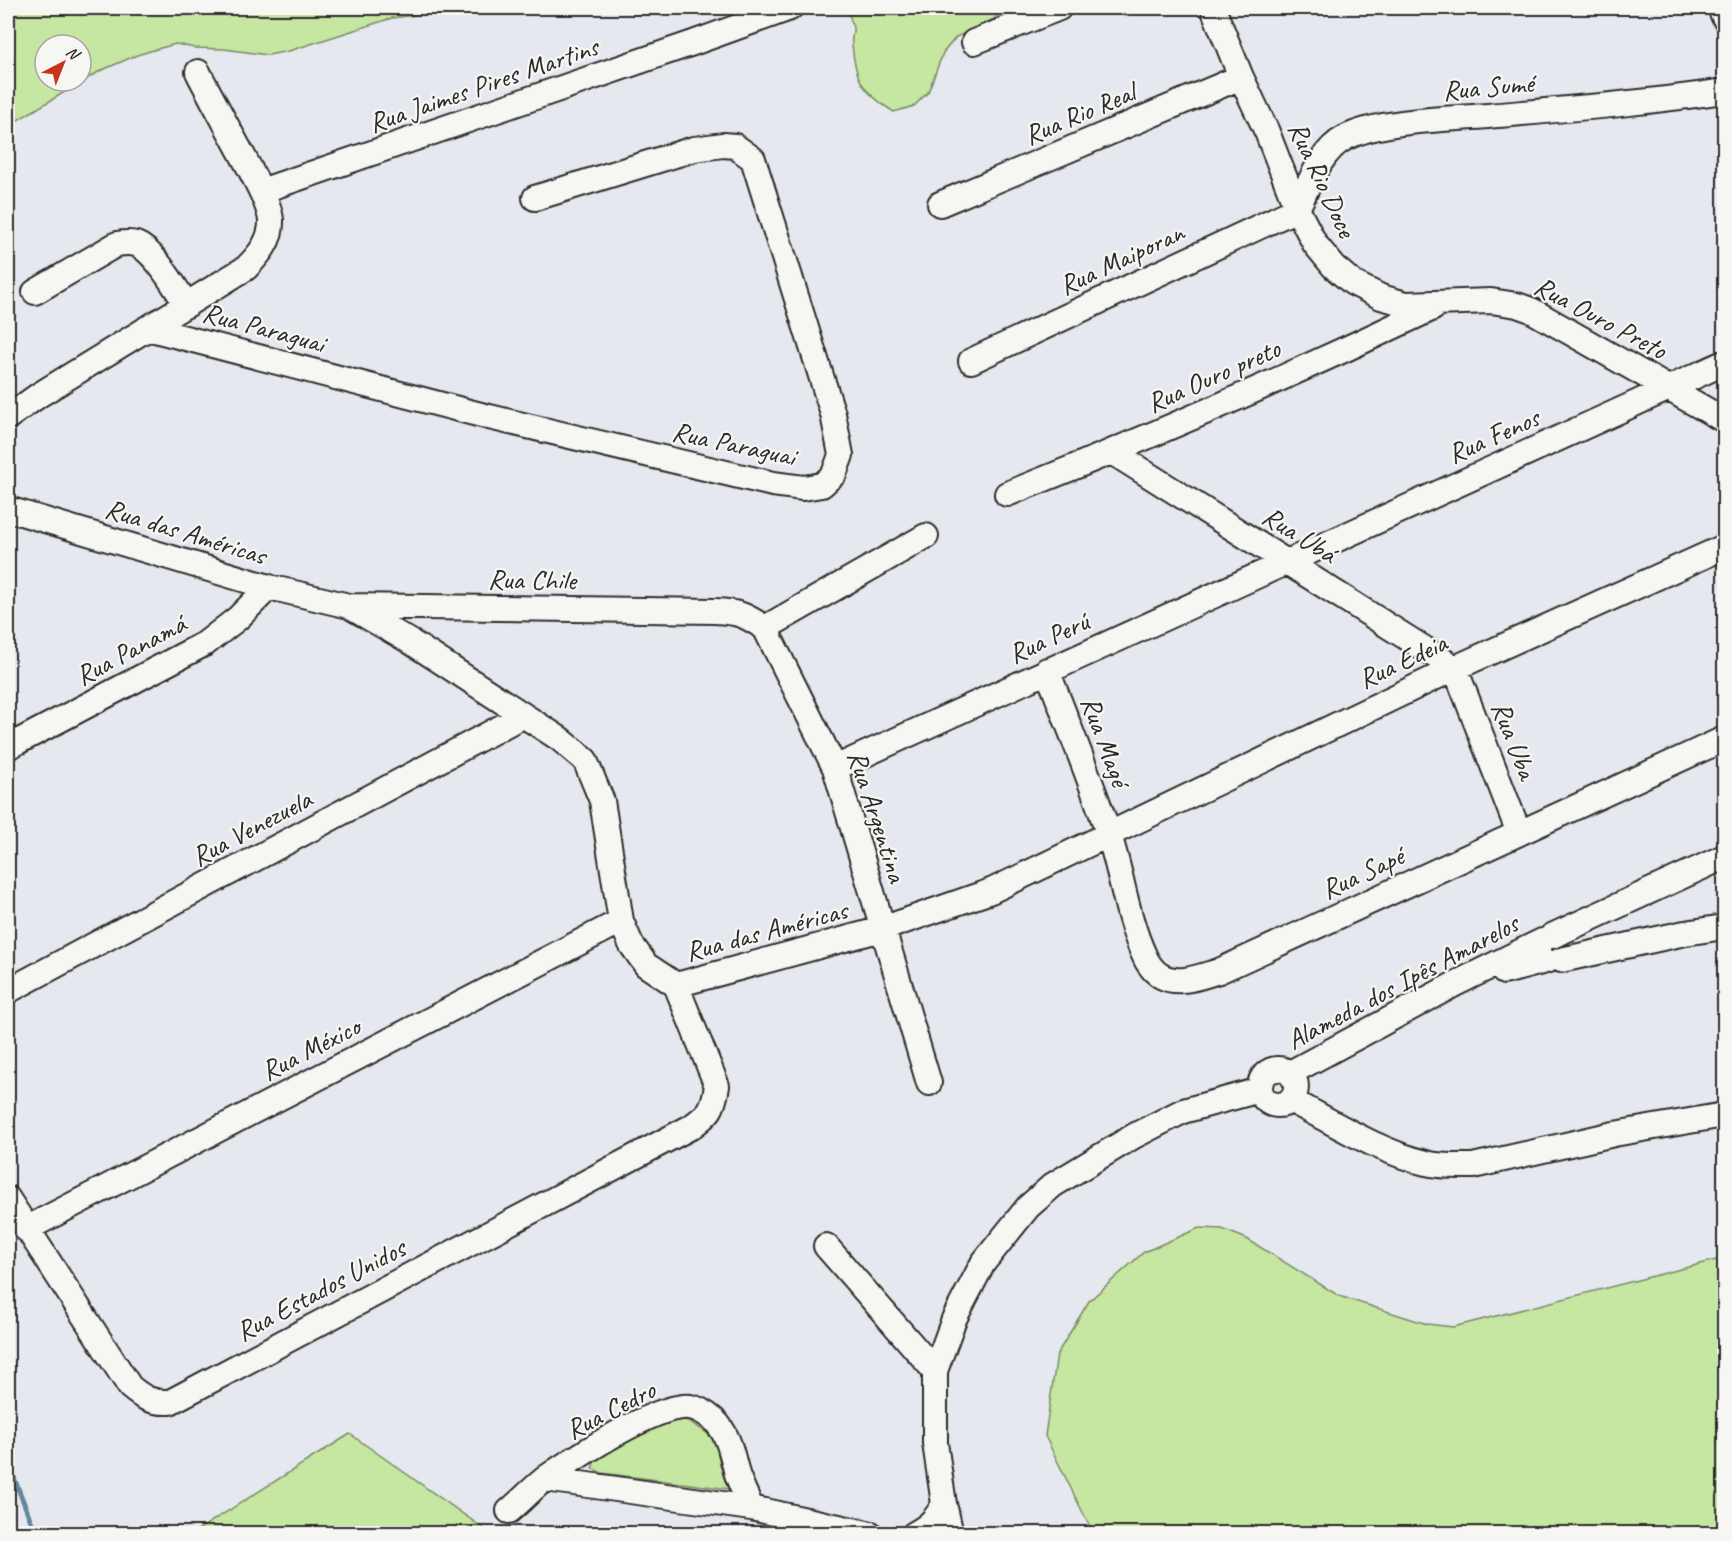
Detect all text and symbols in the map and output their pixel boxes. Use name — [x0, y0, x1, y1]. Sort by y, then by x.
street label: Rua Jaimes Pires Martins — [364, 28, 605, 140]
north arrow — [33, 33, 93, 93]
text: N — [62, 42, 85, 65]
street label: Rua Sumé — [1441, 65, 1539, 108]
street label: Rua Rio Real — [1018, 72, 1145, 153]
street label: Rua Rio Doce — [1281, 116, 1365, 244]
street label: Rua Maiporan — [1053, 214, 1191, 303]
street label: Rua Ouro Preto — [1529, 268, 1675, 368]
street label: Rua Paraguai — [199, 294, 332, 362]
street label: Rua Ouro preto — [1141, 330, 1287, 420]
street label: Rua Fenos — [1442, 399, 1547, 471]
street label: Rua Paraguai — [669, 413, 802, 474]
street label: Rua das Américas — [101, 490, 273, 573]
street label: Rua Ubá — [1256, 498, 1346, 572]
street label: Rua Chile — [488, 561, 578, 598]
street label: Rua Perú — [1002, 603, 1096, 671]
street label: Rua Panamá — [69, 605, 194, 693]
street label: Rua Edeia — [1352, 624, 1454, 696]
street label: Rua Magé — [1073, 691, 1139, 795]
street label: Rua Uba — [1484, 696, 1546, 786]
street label: Rua Argentina — [840, 746, 916, 888]
street label: Rua Venezuela — [185, 780, 319, 874]
street label: Rua Sapé — [1315, 836, 1413, 907]
street label: Rua das Américas — [681, 891, 853, 969]
street label: Alameda dos Ipês Amarelos — [1280, 904, 1526, 1057]
street label: Rua México — [255, 1007, 368, 1088]
street label: Rua Estados Unidos — [230, 1229, 413, 1349]
street label: Rua Cedro — [559, 1371, 663, 1447]

